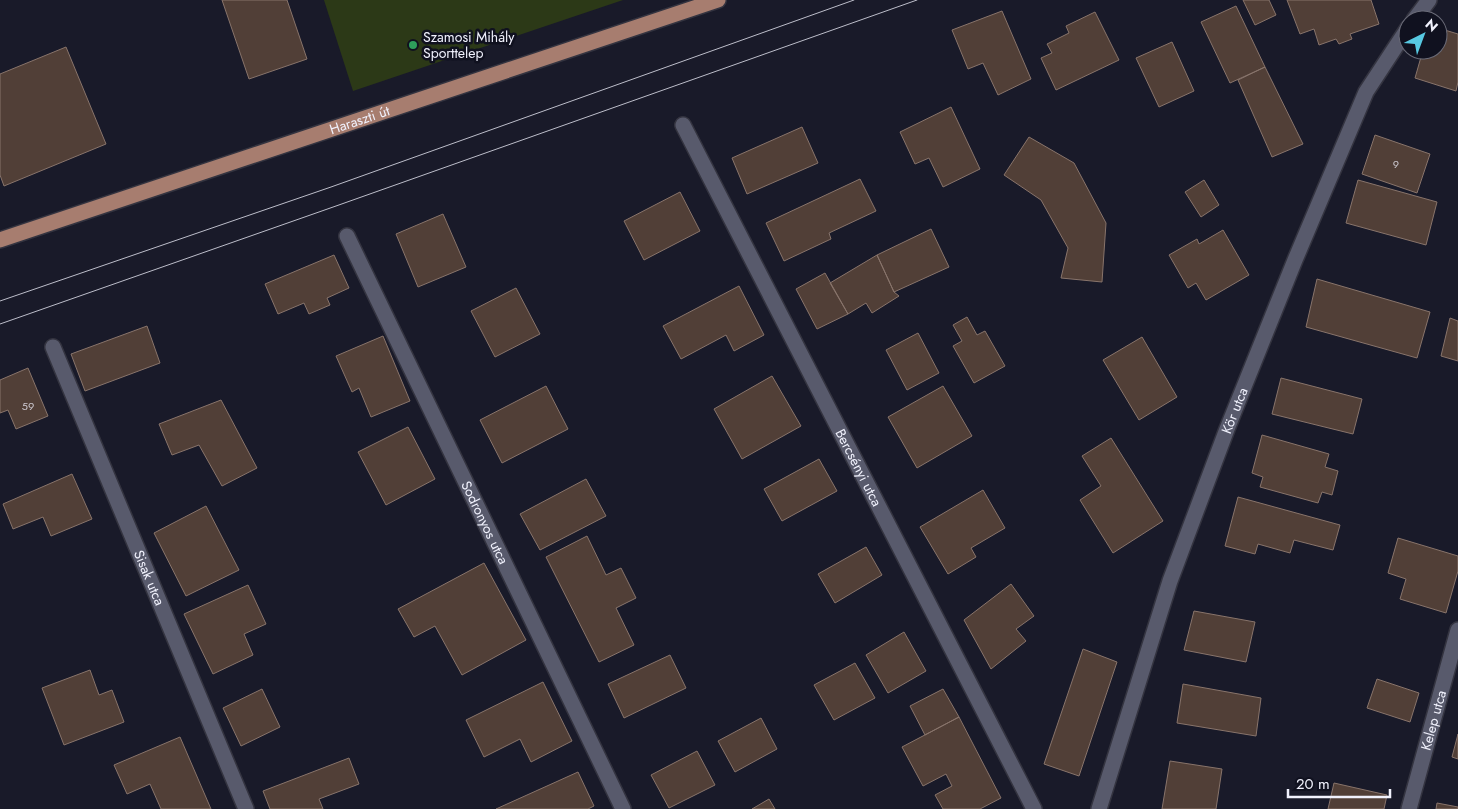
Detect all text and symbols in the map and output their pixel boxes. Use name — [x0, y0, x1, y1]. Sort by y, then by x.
north arrow — [1398, 10, 1448, 60]
text: N — [1421, 14, 1443, 36]
place label: Szamosi Mihály Sporttelep — [423, 27, 515, 63]
marker: Szamosi Mihály Sporttelep — [407, 39, 419, 51]
street label: Haraszti út — [327, 100, 393, 139]
house number: 9 — [1393, 156, 1399, 172]
street label: Kör utca — [1216, 384, 1253, 437]
house number: 59 — [22, 398, 34, 414]
street label: Bercsényi utca — [831, 425, 887, 510]
street label: Sodronyos utca — [456, 477, 514, 568]
street label: Sisak utca — [129, 547, 170, 608]
street label: Kelep utca — [1416, 688, 1451, 753]
scale bar — [1288, 766, 1390, 798]
text: 20 m — [1296, 773, 1330, 795]

